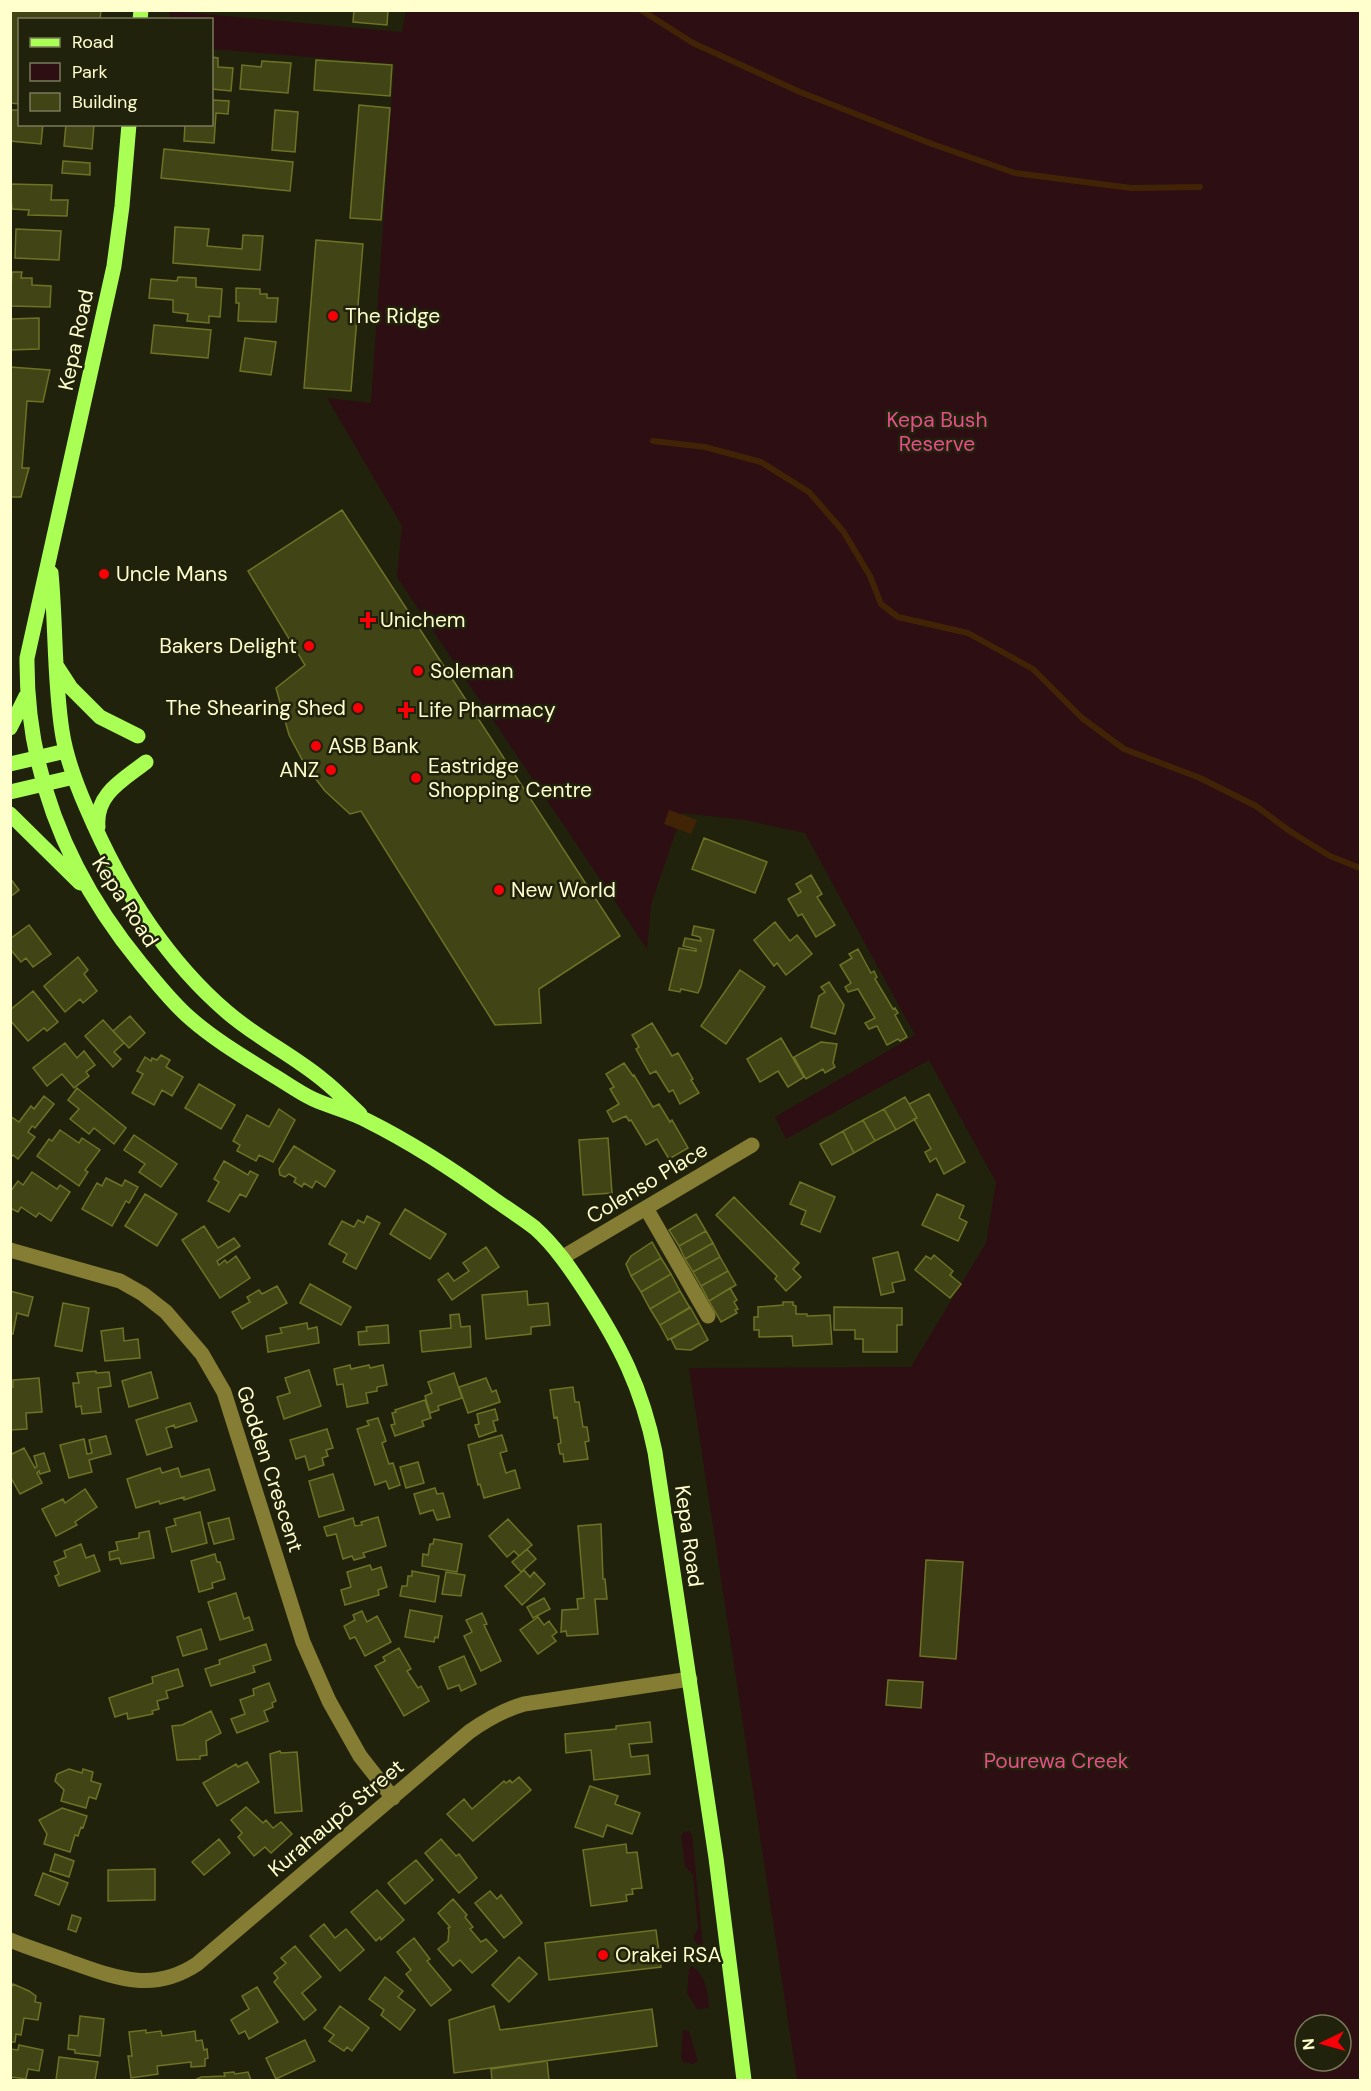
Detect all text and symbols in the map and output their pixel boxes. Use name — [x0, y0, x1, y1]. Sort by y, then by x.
legend — [18, 18, 213, 126]
text: Road — [72, 30, 114, 54]
text: Park — [72, 60, 108, 84]
text: Building — [72, 90, 137, 114]
street label: Kepa Road — [52, 287, 100, 393]
place label: The Ridge — [345, 302, 440, 330]
marker: The Ridge — [326, 309, 340, 323]
park label: Kepa Bush Reserve — [887, 406, 987, 458]
place label: Uncle Mans — [116, 560, 228, 588]
marker: Uncle Mans — [97, 567, 111, 581]
place label: Unichem — [380, 606, 466, 634]
marker: Unichem — [361, 613, 375, 627]
place label: Bakers Delight — [159, 632, 297, 660]
marker: Bakers Delight — [302, 639, 316, 653]
place label: Soleman — [430, 657, 513, 685]
marker: Soleman — [411, 664, 425, 678]
place label: The Shearing Shed — [166, 694, 346, 722]
place label: Life Pharmacy — [418, 696, 556, 724]
marker: The Shearing Shed — [351, 701, 365, 715]
marker: Life Pharmacy — [399, 703, 413, 717]
place label: ASB Bank — [328, 732, 420, 760]
marker: ASB Bank — [309, 739, 323, 753]
place label: Eastridge Shopping Centre — [428, 752, 592, 804]
place label: ANZ — [279, 756, 319, 784]
marker: ANZ — [324, 763, 338, 777]
marker: Eastridge Shopping Centre — [409, 771, 423, 785]
street label: Kepa Road — [85, 851, 165, 953]
place label: New World — [511, 876, 616, 904]
marker: New World — [492, 883, 506, 897]
street label: Colenso Place — [581, 1136, 713, 1230]
street label: Godden Crescent — [230, 1382, 310, 1556]
street label: Kepa Road — [668, 1483, 710, 1589]
park label: Pourewa Creek — [984, 1747, 1129, 1775]
street label: Kurahaupō Street — [262, 1753, 410, 1883]
place label: Orakei RSA — [615, 1941, 721, 1969]
marker: Orakei RSA — [596, 1948, 610, 1962]
north arrow — [1293, 2013, 1353, 2073]
text: N — [1298, 2038, 1320, 2051]

